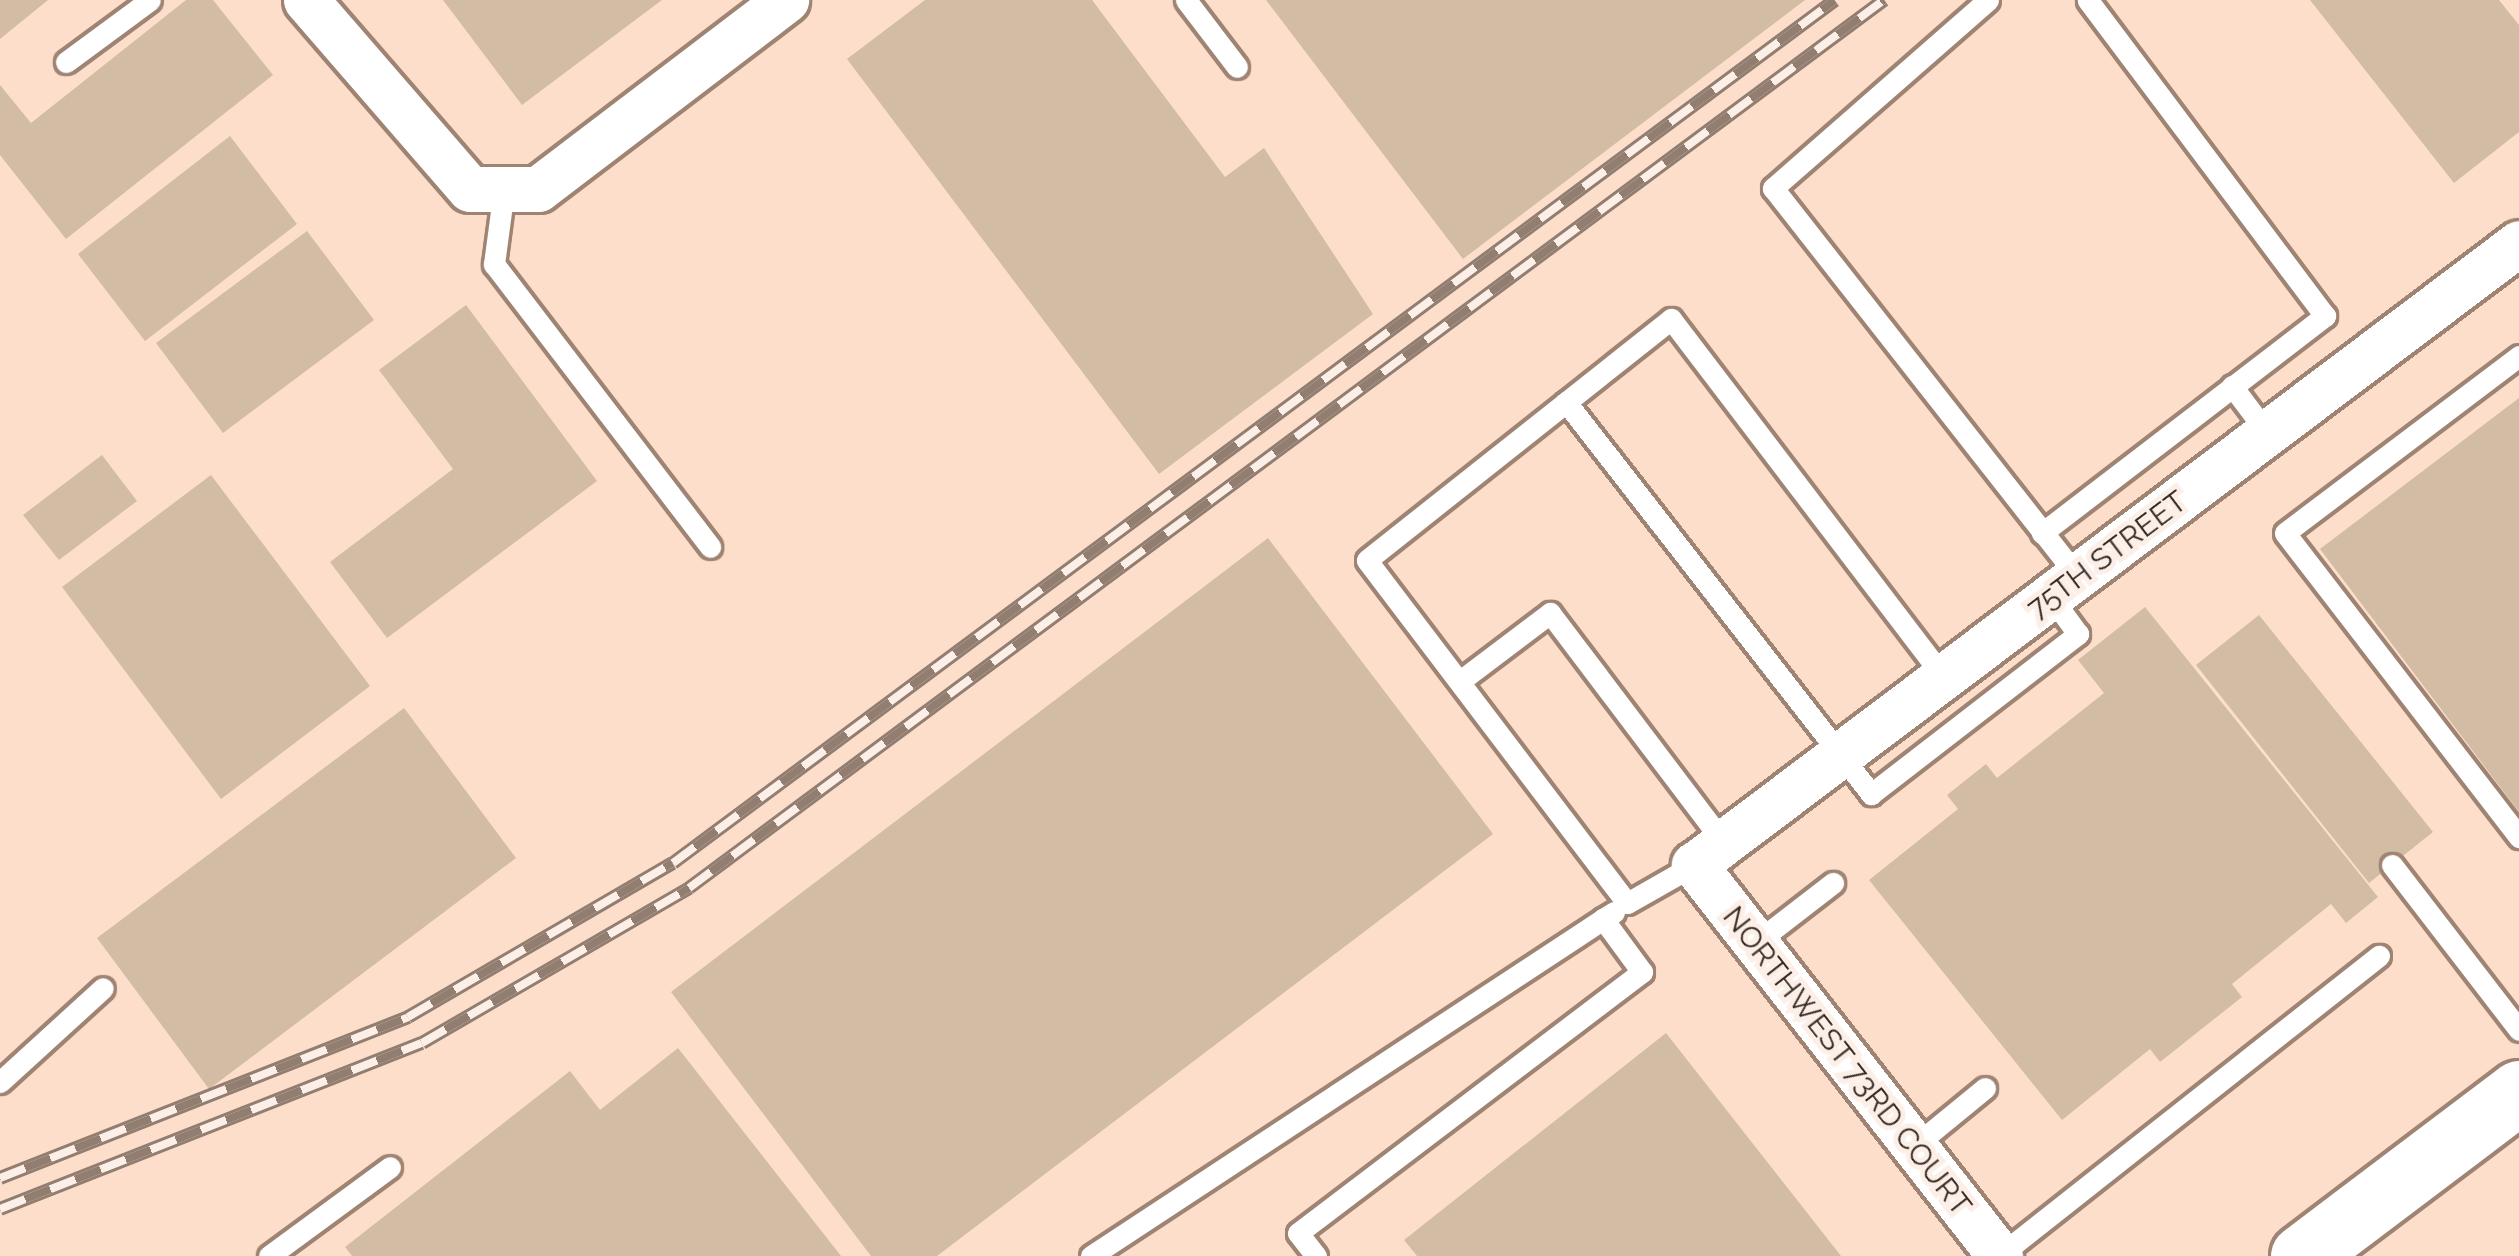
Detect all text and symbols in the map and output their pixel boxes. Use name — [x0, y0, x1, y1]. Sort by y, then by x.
street label: 75TH STREET — [2020, 483, 2194, 627]
street label: NORTHWEST 73RD COURT — [1715, 899, 1979, 1223]

